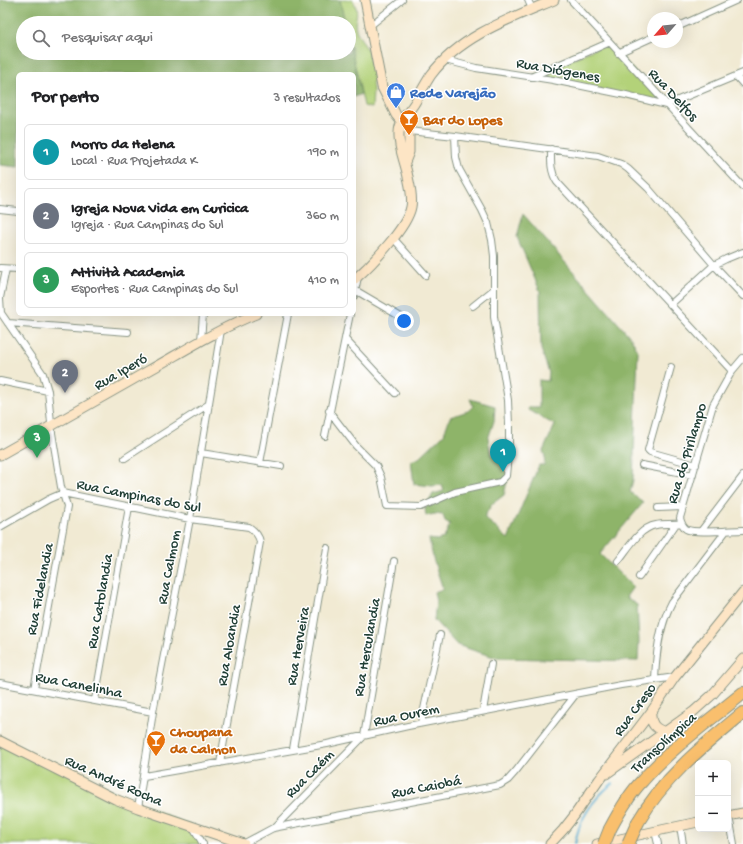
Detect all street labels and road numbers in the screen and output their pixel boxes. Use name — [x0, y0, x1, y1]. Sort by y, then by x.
street label: Rua Diógenes — [515, 55, 601, 87]
street label: Rua Delfos — [644, 65, 702, 126]
street label: Rua Iperó — [91, 350, 151, 395]
street label: Rua do Pirilampo — [664, 401, 712, 506]
street label: Rua Campinas do Sul — [75, 476, 202, 518]
street label: Rua Calmom — [154, 528, 186, 606]
street label: Rua Fidelandia — [23, 541, 59, 637]
street label: Rua Catolandia — [84, 552, 118, 650]
street label: Rua Herculandia — [350, 596, 386, 698]
street label: Rua Aloandia — [214, 602, 246, 688]
street label: Rua Herveira — [283, 605, 315, 687]
street label: Rua Canelinha — [34, 669, 124, 703]
street label: Rua Creso — [610, 680, 661, 740]
street label: Rua Ourem — [372, 700, 441, 732]
street label: TransOlímpica — [627, 709, 701, 778]
street label: Rua Caém — [282, 746, 339, 803]
street label: Rua André Rocha — [61, 752, 166, 812]
street label: Rua Caiobá — [390, 772, 463, 804]

